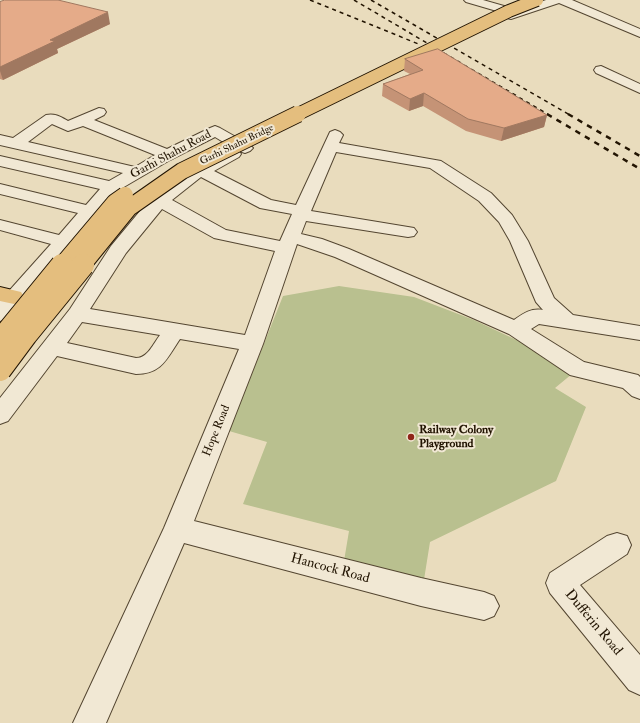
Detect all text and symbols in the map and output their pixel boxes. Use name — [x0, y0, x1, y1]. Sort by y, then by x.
street label: Garhi Shahu Bridge — [198, 122, 276, 168]
street label: Garhi Shahu Road — [128, 128, 214, 182]
street label: Hope Road — [200, 403, 234, 459]
place label: Railway Colony Playground — [419, 423, 493, 451]
marker: Railway Colony Playground — [406, 432, 416, 442]
street label: Hancock Road — [289, 550, 371, 588]
street label: Dufferin Road — [561, 587, 625, 659]

